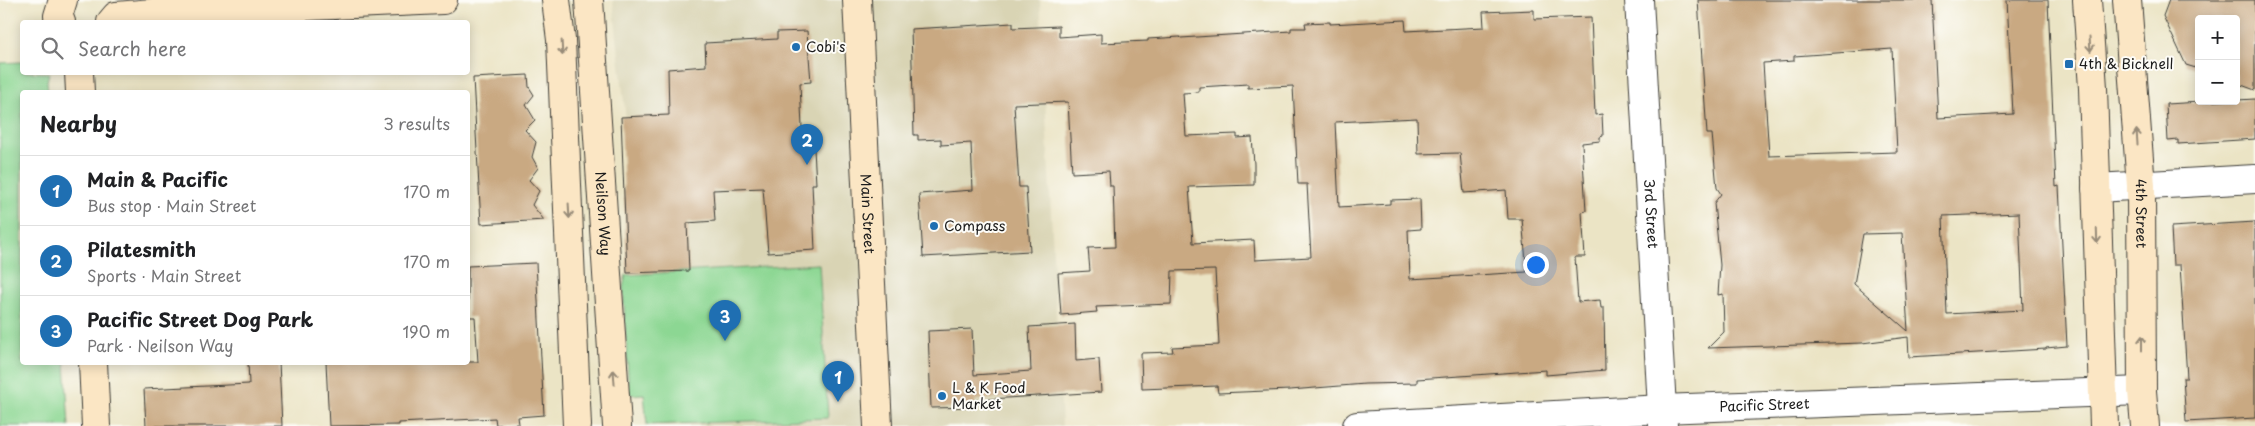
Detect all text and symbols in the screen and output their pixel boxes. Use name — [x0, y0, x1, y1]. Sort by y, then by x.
map controls — [2195, 15, 2240, 105]
button: + — [2195, 15, 2240, 60]
search box — [20, 20, 470, 75]
icon: search — [38, 34, 66, 62]
text: Search here — [78, 34, 187, 62]
place label: Cobi's — [806, 36, 845, 57]
one-way arrow — [2085, 36, 2095, 52]
one-way arrow — [557, 40, 566, 56]
marker: Cobi's — [790, 41, 802, 53]
place label: 4th & Bicknell — [2079, 53, 2173, 74]
marker: 4th & Bicknell — [2063, 58, 2075, 70]
button: − — [2195, 60, 2240, 105]
text: Nearby — [40, 107, 117, 139]
text: 3 results — [383, 111, 450, 135]
pin: 2 — [791, 124, 823, 165]
one-way arrow — [2132, 129, 2142, 145]
text: Main & Pacific — [87, 165, 228, 193]
street label: Neilson Way — [590, 171, 617, 256]
street label: Main Street — [856, 173, 881, 254]
street label: 3rd Street — [1639, 178, 1664, 249]
street label: 4th Street — [2130, 178, 2152, 248]
text: 1 — [52, 179, 60, 203]
text: 170 m — [404, 179, 450, 203]
text: Bus stop · Main Street — [87, 193, 256, 217]
one-way arrow — [564, 202, 574, 218]
place label: Compass — [944, 215, 1006, 236]
marker: Compass — [928, 220, 940, 232]
one-way arrow — [2092, 228, 2102, 244]
text: Pilatesmith — [87, 235, 196, 263]
text: 2 — [50, 249, 62, 273]
text: 170 m — [404, 249, 450, 273]
your location — [1523, 252, 1549, 278]
text: Sports · Main Street — [87, 263, 241, 287]
pin: 3 — [709, 300, 741, 341]
text: Pacific Street Dog Park — [87, 305, 313, 333]
text: 3 — [51, 319, 61, 343]
text: 190 m — [402, 319, 450, 343]
text: Park · Neilson Way — [87, 333, 233, 357]
one-way arrow — [2137, 335, 2147, 351]
pin: 1 — [822, 361, 854, 402]
one-way arrow — [609, 370, 619, 386]
place label: L & K Food Market — [952, 377, 1025, 414]
marker: L & K Food Market — [936, 390, 948, 402]
street label: Pacific Street — [1719, 392, 1810, 417]

